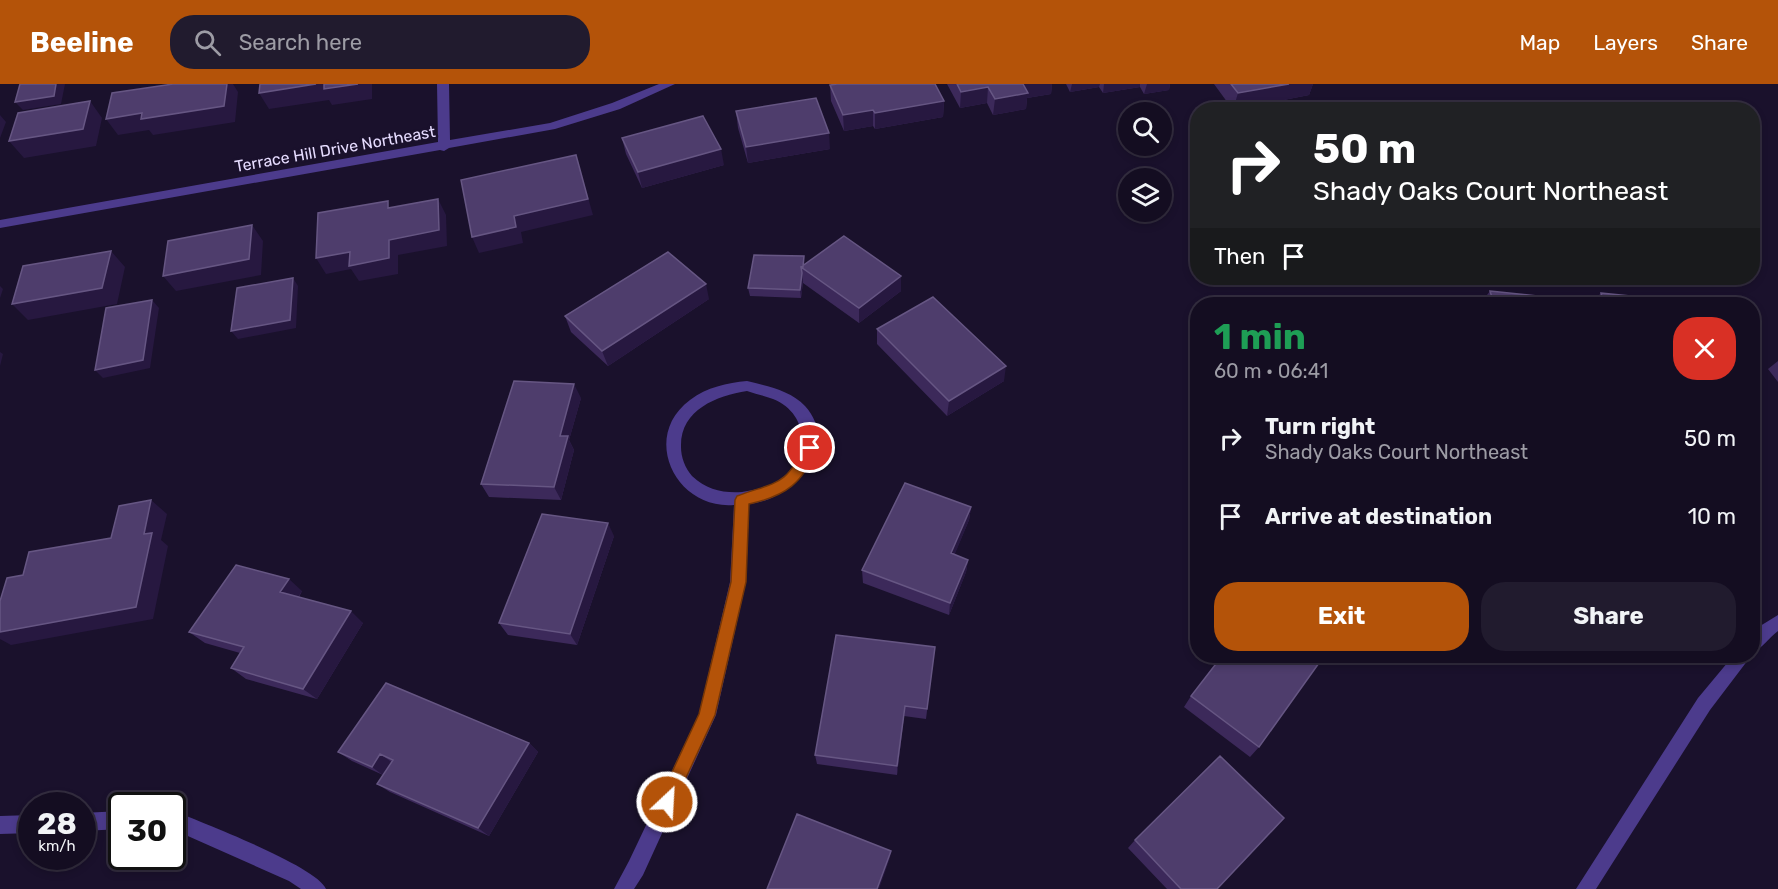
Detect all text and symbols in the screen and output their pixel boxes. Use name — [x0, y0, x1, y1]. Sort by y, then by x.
search box — [170, 15, 590, 69]
text: Beeline — [30, 26, 134, 59]
icon: search — [191, 26, 224, 59]
text: Search here — [239, 29, 362, 56]
text: Map — [1519, 30, 1560, 55]
text: Layers — [1593, 30, 1658, 55]
text: Share — [1691, 30, 1748, 55]
map controls — [1118, 102, 1172, 222]
button: search — [1118, 102, 1172, 156]
street label: Terrace Hill Drive Northeast — [233, 122, 437, 176]
text: 50 m — [1313, 124, 1416, 174]
icon: right — [1214, 126, 1292, 204]
button: layers — [1118, 168, 1172, 222]
text: Shady Oaks Court Northeast — [1313, 175, 1668, 207]
icon: arrive — [1277, 240, 1310, 273]
text: Then — [1214, 243, 1265, 270]
text: 1 min — [1214, 315, 1306, 358]
button: close — [1673, 317, 1736, 380]
text: 60 m · 06:41 — [1214, 359, 1328, 383]
text: Turn right — [1265, 413, 1375, 440]
pin — [784, 422, 835, 473]
icon: right — [1214, 422, 1247, 455]
text: 50 m — [1684, 425, 1736, 452]
icon: arrive — [793, 431, 826, 464]
text: Shady Oaks Court Northeast — [1265, 440, 1528, 464]
icon: arrive — [1214, 500, 1247, 533]
text: Arrive at destination — [1265, 503, 1492, 530]
text: 10 m — [1688, 503, 1736, 530]
button: Exit — [1214, 582, 1469, 651]
button: Share — [1481, 582, 1736, 651]
position arrow — [635, 770, 699, 834]
speed limit sign: 30 — [108, 792, 186, 870]
text: 28 — [37, 806, 77, 842]
text: km/h — [38, 837, 76, 855]

